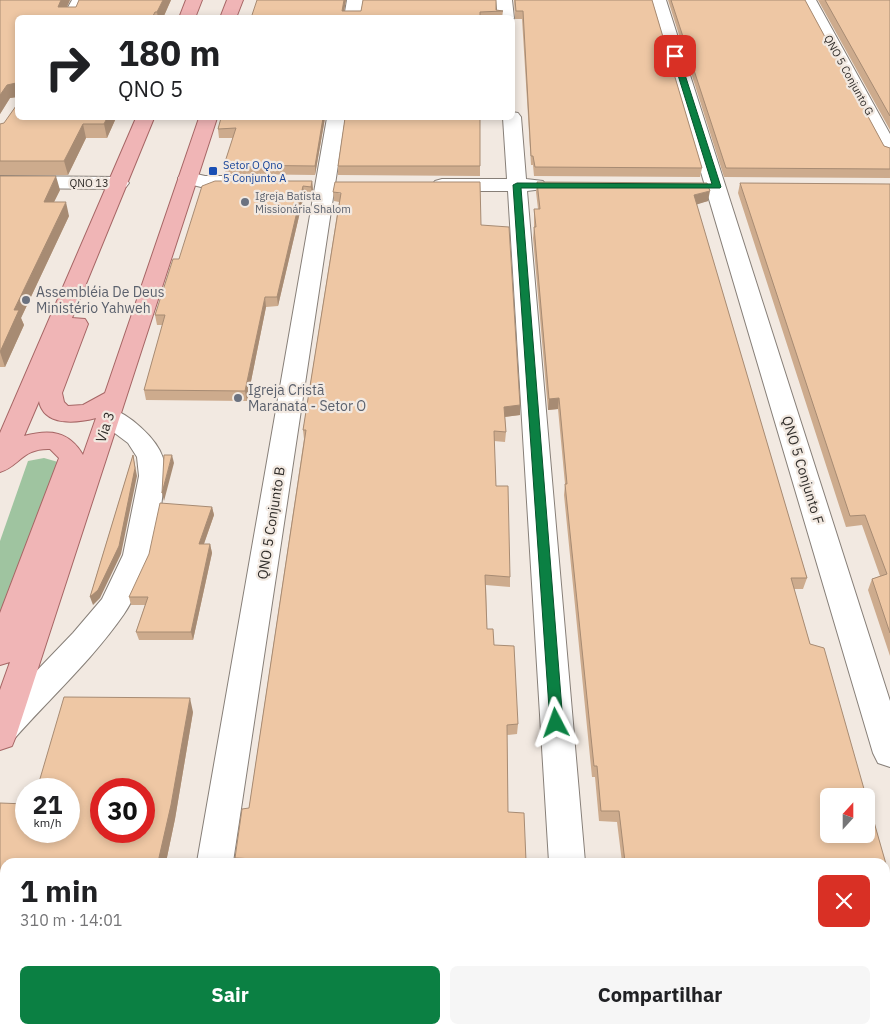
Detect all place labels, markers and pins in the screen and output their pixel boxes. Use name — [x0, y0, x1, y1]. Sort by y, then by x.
pin — [654, 35, 696, 77]
place label: Setor O Qno 5 Conjunto A — [223, 158, 286, 185]
marker: Setor O Qno 5 Conjunto A — [207, 165, 219, 177]
place label: Igreja Batista Missionária Shalom — [255, 189, 351, 216]
marker: Igreja Batista Missionária Shalom — [239, 196, 251, 208]
place label: Assembléia De Deus Ministério Yahweh — [36, 283, 165, 317]
marker: Assembléia De Deus Ministério Yahweh — [20, 294, 32, 306]
place label: Igreja Cristã Maranata - Setor O — [248, 381, 366, 415]
marker: Igreja Cristã Maranata - Setor O — [232, 392, 244, 404]

